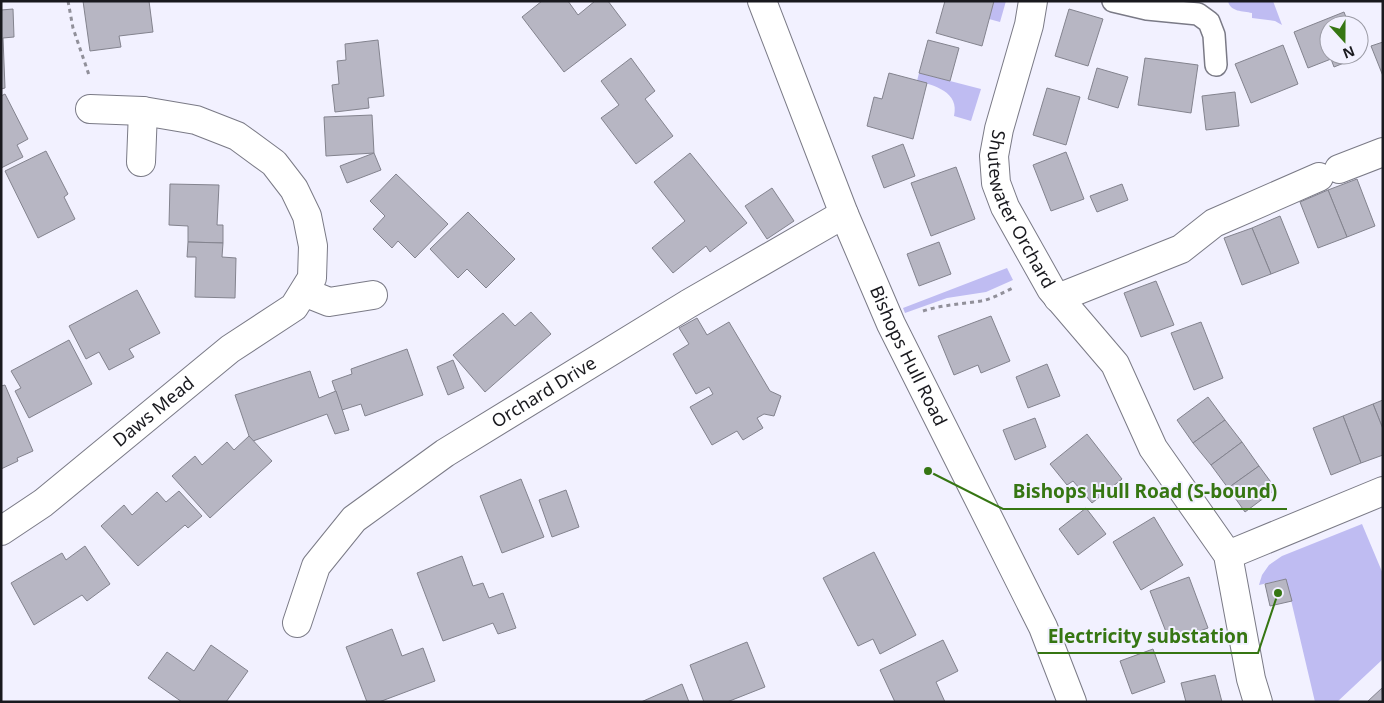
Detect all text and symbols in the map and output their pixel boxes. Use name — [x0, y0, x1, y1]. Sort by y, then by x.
north arrow — [1319, 15, 1369, 65]
text: N — [1340, 42, 1358, 64]
street label: Shutewater Orchard — [983, 128, 1061, 292]
street label: Bishops Hull Road — [865, 282, 953, 430]
street label: Orchard Drive — [487, 350, 600, 433]
street label: Daws Mead — [108, 370, 199, 452]
callout: Bishops Hull Road (S-bound) — [1003, 475, 1287, 509]
text: Bishops Hull Road (S-bound) — [1013, 478, 1277, 504]
callout: Electricity substation — [1038, 619, 1258, 653]
text: Electricity substation — [1048, 623, 1248, 649]

